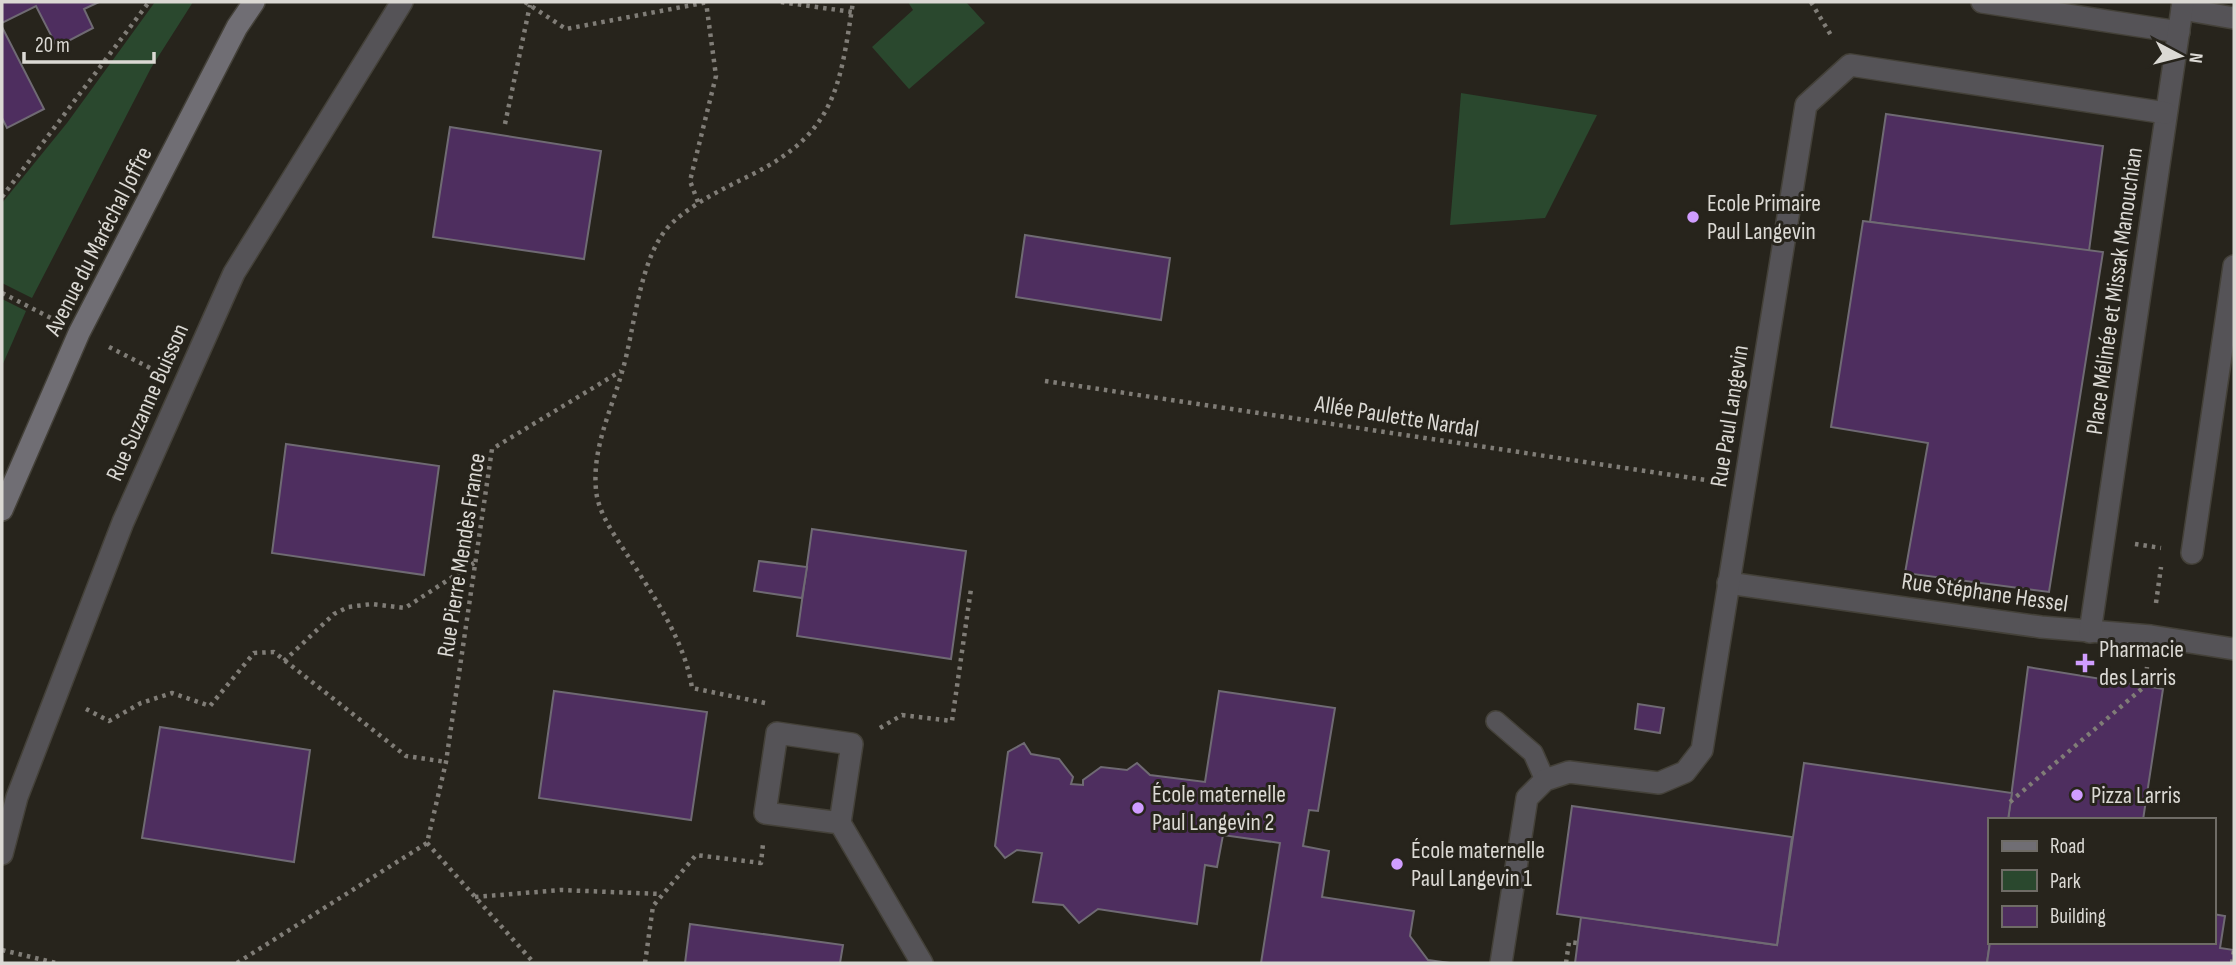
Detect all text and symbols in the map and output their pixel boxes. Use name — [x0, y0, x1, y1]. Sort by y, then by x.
scale bar — [24, 21, 154, 65]
north arrow — [2145, 21, 2215, 91]
text: 20 m — [35, 33, 70, 58]
text: N — [2183, 51, 2207, 64]
street label: Avenue du Maréchal Joffre — [38, 142, 159, 341]
street label: Place Mélinée et Missak Manouchian — [2080, 146, 2149, 437]
place label: Ecole Primaire Paul Langevin — [1707, 189, 1821, 246]
marker: Ecole Primaire Paul Langevin — [1685, 209, 1701, 225]
street label: Rue Suzanne Buisson — [100, 319, 195, 485]
street label: Rue Paul Langevin — [1704, 343, 1755, 489]
street label: Allée Paulette Nardal — [1312, 389, 1481, 444]
street label: Rue Pierre Mendès France — [431, 451, 492, 659]
street label: Rue Stéphane Hessel — [1900, 566, 2070, 619]
place label: Pharmacie des Larris — [2099, 635, 2184, 692]
marker: Pharmacie des Larris — [2077, 655, 2093, 671]
place label: École maternelle Paul Langevin 2 — [1152, 780, 1286, 837]
place label: Pizza Larris — [2091, 781, 2181, 810]
marker: Pizza Larris — [2069, 787, 2085, 803]
marker: École maternelle Paul Langevin 2 — [1130, 800, 1146, 816]
legend — [1988, 818, 2215, 944]
text: Road — [2050, 834, 2085, 859]
place label: École maternelle Paul Langevin 1 — [1411, 836, 1545, 893]
marker: École maternelle Paul Langevin 1 — [1389, 856, 1405, 872]
text: Park — [2050, 869, 2081, 894]
text: Building — [2050, 904, 2106, 929]

